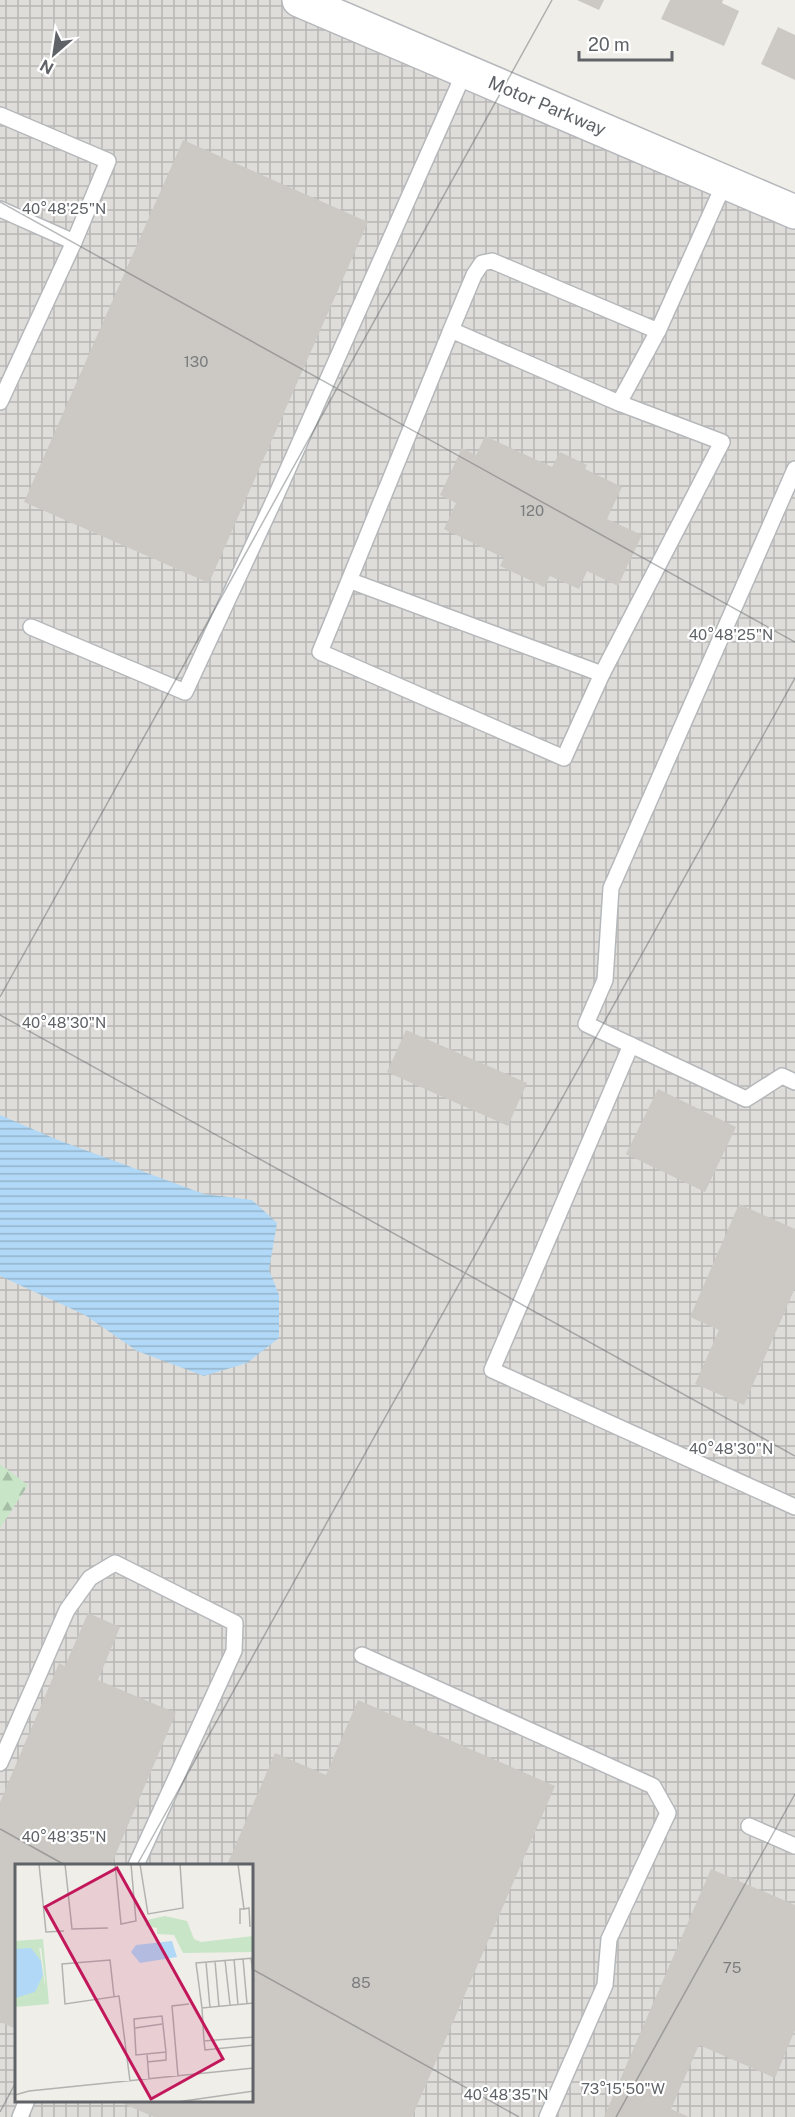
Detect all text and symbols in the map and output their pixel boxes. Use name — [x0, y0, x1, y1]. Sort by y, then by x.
north arrow — [24, 24, 84, 84]
scale bar — [579, 24, 672, 62]
text: 20 m — [588, 34, 630, 55]
text: N — [37, 55, 57, 78]
street label: Motor Parkway — [485, 71, 609, 140]
text: 40°48'25"N — [22, 200, 106, 217]
house number: 130 — [184, 353, 208, 370]
house number: 120 — [520, 502, 544, 519]
text: 40°48'25"N — [689, 626, 773, 643]
text: 40°48'30"N — [22, 1014, 106, 1031]
text: 40°48'30"N — [689, 1440, 773, 1457]
text: 40°48'35"N — [21, 1828, 107, 1845]
inset map — [15, 1864, 254, 2102]
house number: 75 — [723, 1959, 741, 1976]
house number: 85 — [351, 1974, 371, 1991]
text: 73°15'50"W — [581, 2080, 665, 2097]
text: 40°48'35"N — [463, 2086, 549, 2103]

